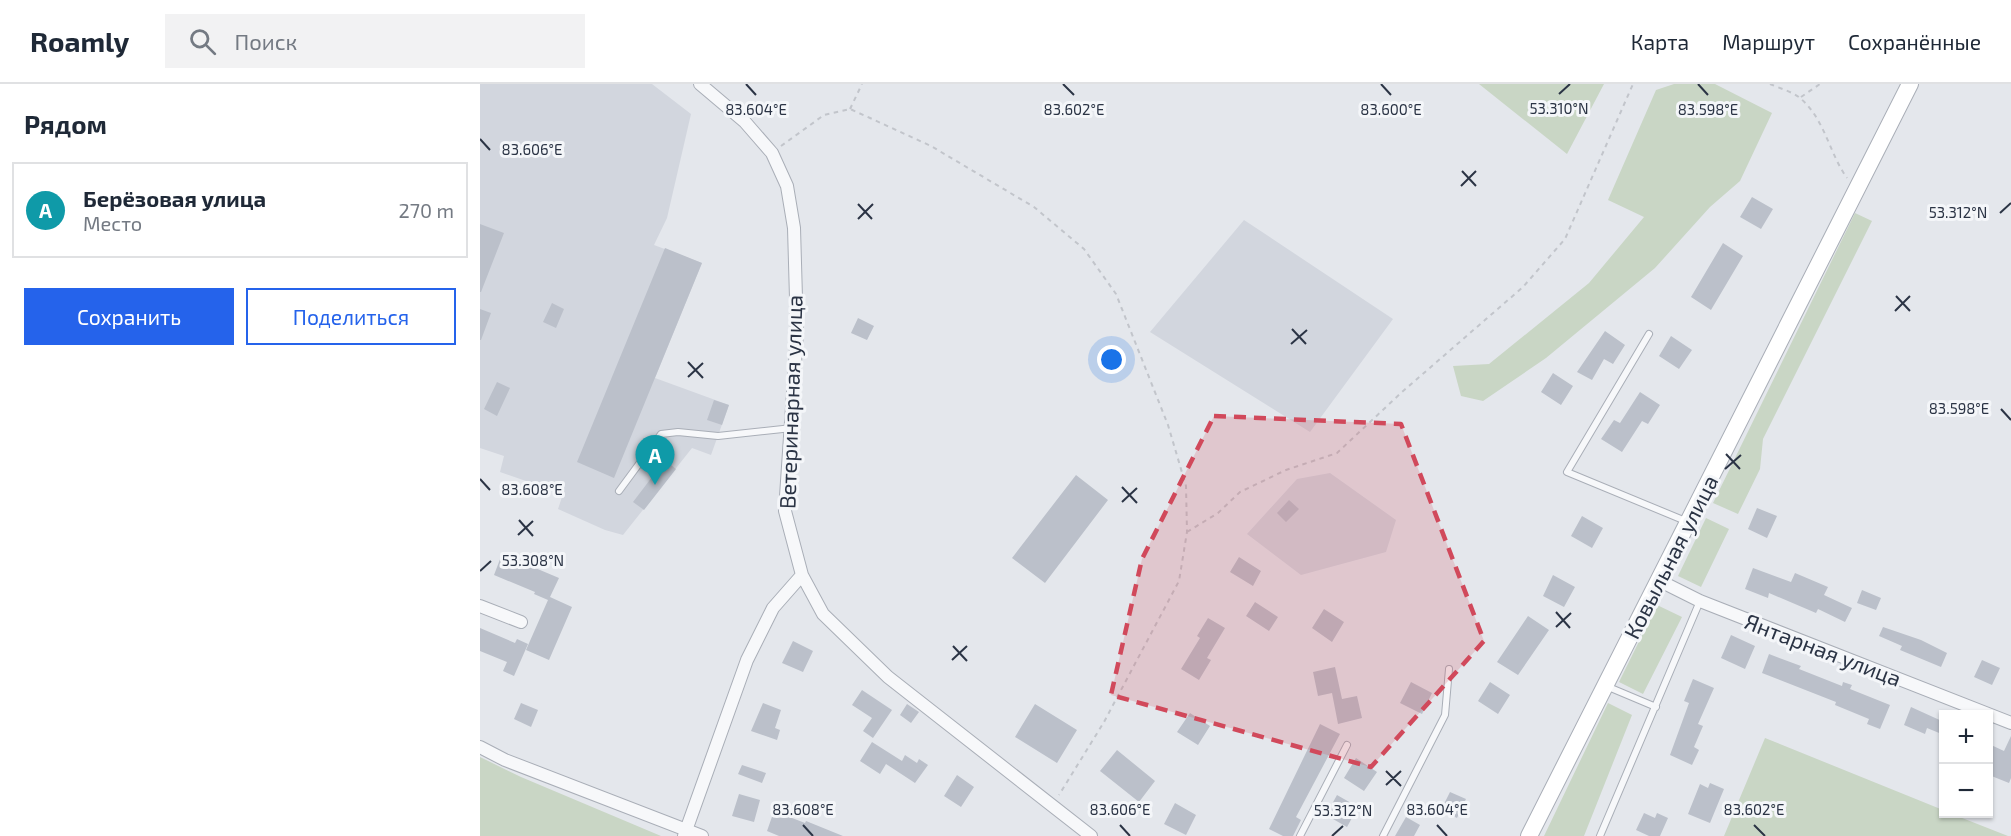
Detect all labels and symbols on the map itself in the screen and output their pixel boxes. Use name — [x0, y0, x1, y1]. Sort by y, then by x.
text: 53.310°N — [1529, 99, 1589, 117]
text: 83.604°E — [725, 100, 787, 118]
text: 83.602°E — [1044, 100, 1104, 118]
text: 83.600°E — [1360, 100, 1422, 118]
text: 83.598°E — [1678, 100, 1738, 118]
text: 83.606°E — [502, 140, 562, 158]
text: 53.312°N — [1929, 203, 1987, 221]
street label: Ветеринарная улица — [773, 294, 808, 510]
your location — [1097, 345, 1126, 374]
text: 83.598°E — [1929, 399, 1989, 417]
pin: A — [636, 436, 675, 485]
street label: Ковыльная улица — [1618, 470, 1724, 643]
text: 83.608°E — [501, 480, 563, 498]
text: 53.308°N — [502, 551, 564, 569]
street label: Янтарная улица — [1741, 607, 1905, 692]
text: 83.608°E — [772, 800, 834, 818]
text: 83.606°E — [1090, 800, 1150, 818]
text: 83.604°E — [1406, 800, 1468, 818]
text: 83.602°E — [1724, 800, 1784, 818]
text: 53.312°N — [1314, 801, 1372, 819]

